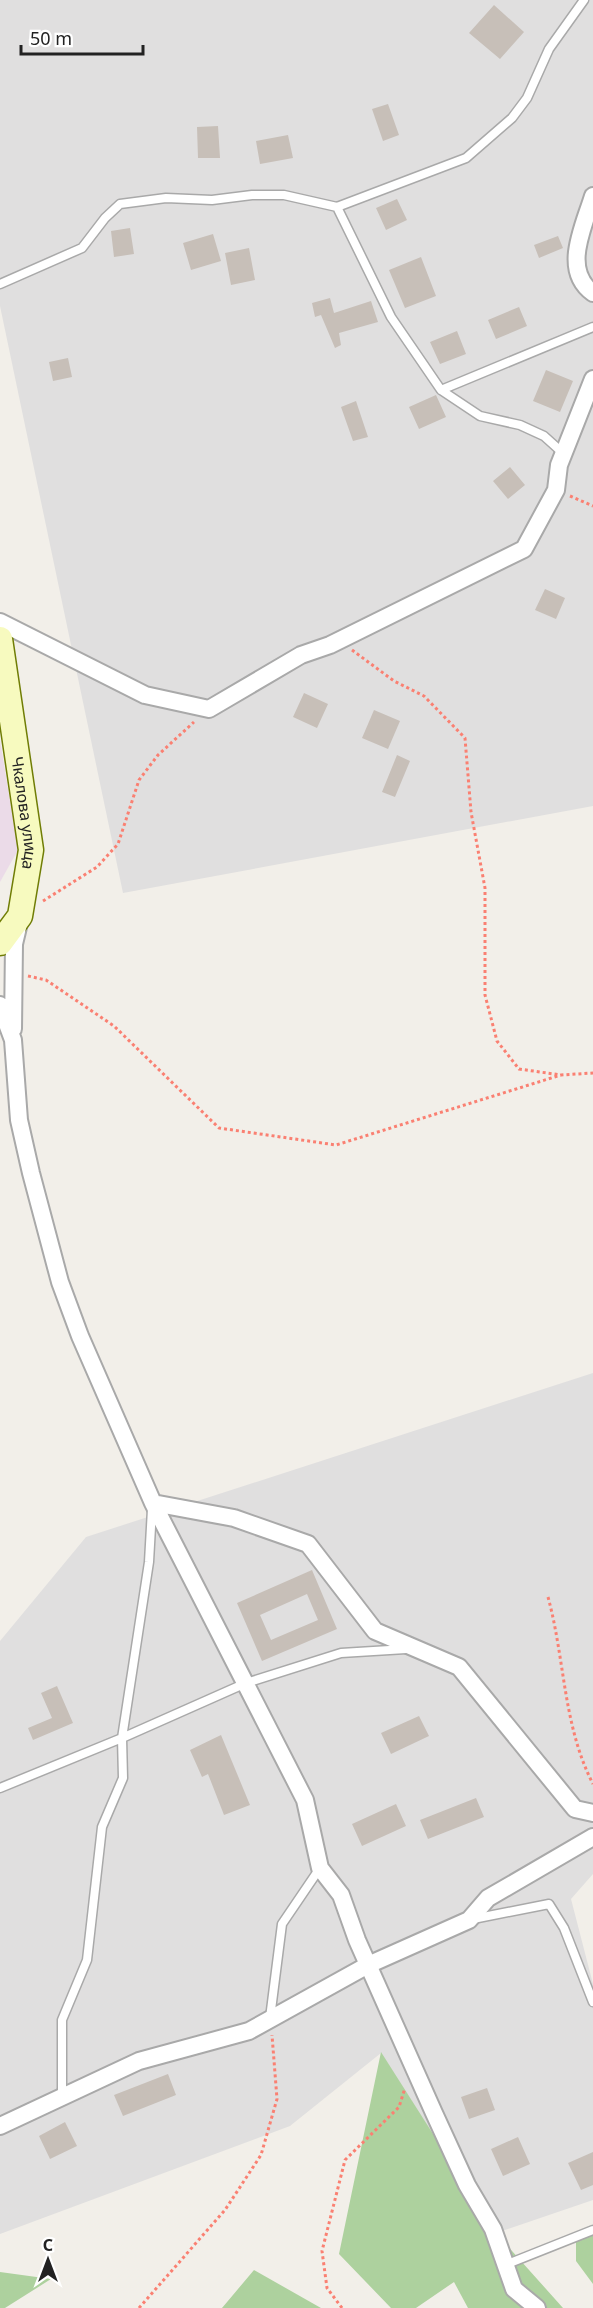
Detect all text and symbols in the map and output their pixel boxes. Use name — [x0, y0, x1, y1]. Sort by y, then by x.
scale bar — [21, 18, 142, 56]
text: 50 m — [30, 26, 72, 50]
street label: Чкалова улица — [6, 755, 42, 871]
north arrow — [18, 2230, 78, 2290]
text: С — [43, 2234, 53, 2256]

